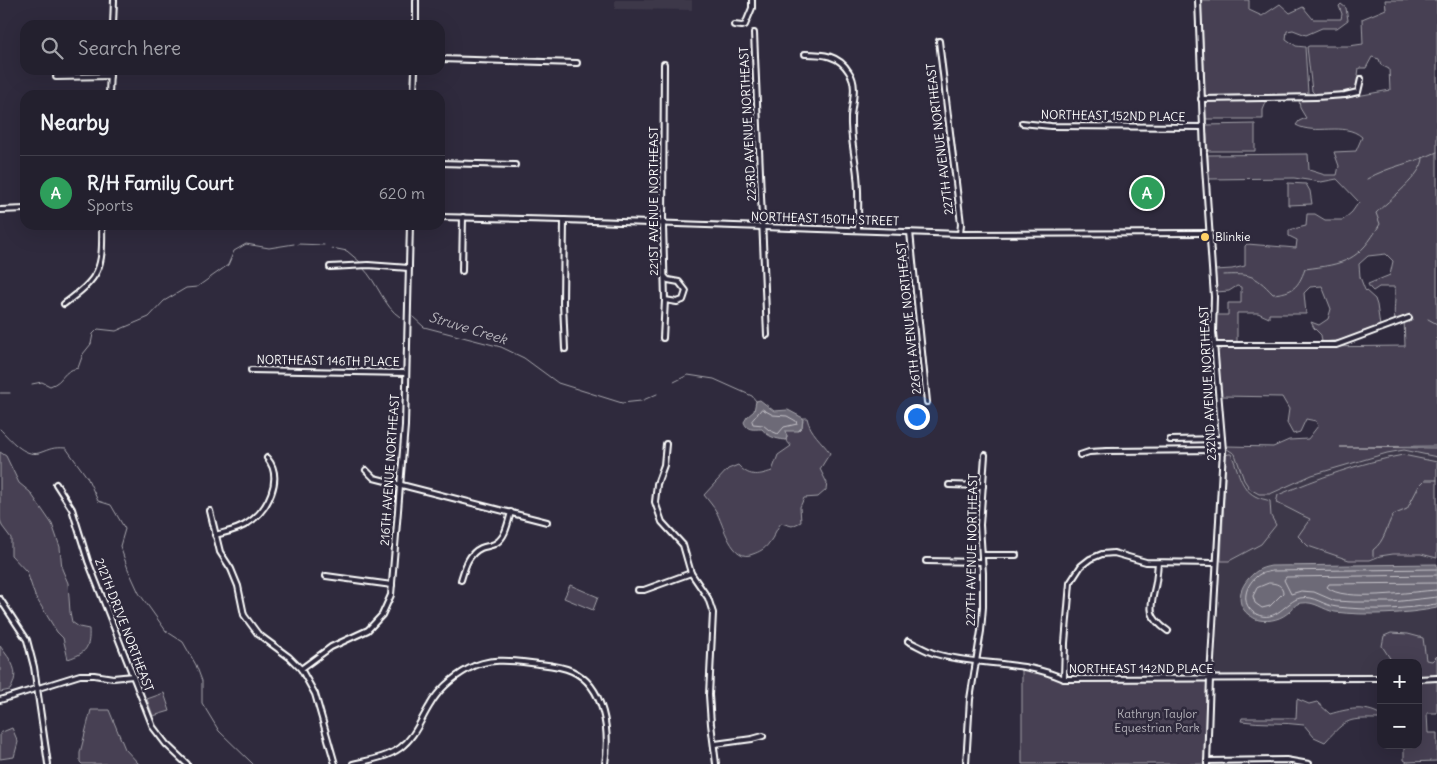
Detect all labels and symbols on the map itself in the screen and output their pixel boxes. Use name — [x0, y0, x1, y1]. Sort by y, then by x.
street label: 223RD AVENUE NORTHEAST — [736, 46, 759, 202]
street label: 227TH AVENUE NORTHEAST — [923, 62, 956, 216]
street label: NORTHEAST 152ND PLACE — [1041, 107, 1185, 124]
street label: 221ST AVENUE NORTHEAST — [646, 126, 661, 276]
pin: A — [1131, 174, 1163, 212]
street label: NORTHEAST 150TH STREET — [751, 208, 899, 229]
place label: Blinkie — [1215, 229, 1250, 244]
marker: Blinkie — [1199, 231, 1211, 243]
street label: 226TH AVENUE NORTHEAST — [893, 241, 924, 395]
street label: 232ND AVENUE NORTHEAST — [1196, 305, 1219, 461]
water label: Struve Creek — [427, 308, 510, 349]
street label: NORTHEAST 146TH PLACE — [256, 352, 400, 369]
street label: 216TH AVENUE NORTHEAST — [377, 394, 402, 546]
your location — [904, 404, 930, 430]
street label: 227TH AVENUE NORTHEAST — [963, 474, 980, 626]
street label: 212TH DRIVE NORTHEAST — [92, 556, 157, 694]
street label: NORTHEAST 142ND PLACE — [1069, 661, 1213, 676]
park label: Kathryn Taylor Equestrian Park — [1114, 706, 1200, 735]

